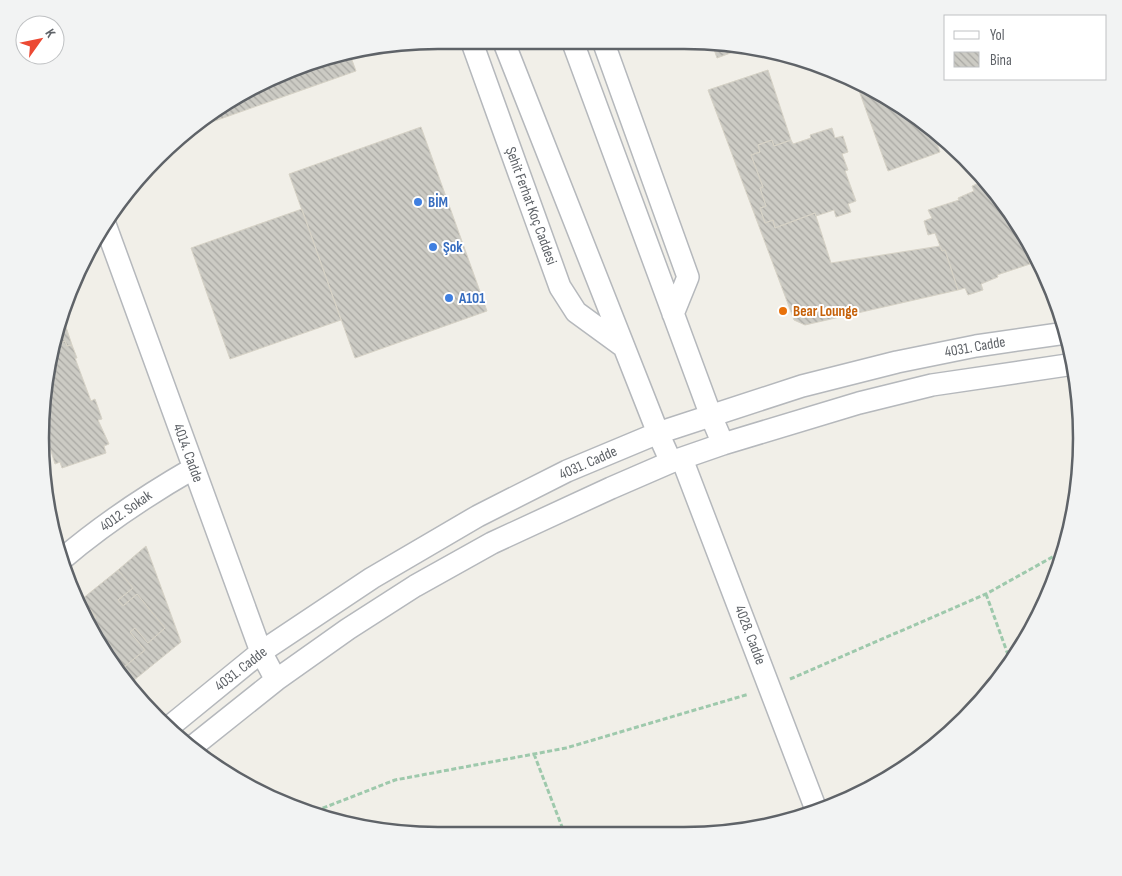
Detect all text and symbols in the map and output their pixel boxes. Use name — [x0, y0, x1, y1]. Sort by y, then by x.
north arrow — [15, 15, 65, 65]
legend — [944, 15, 1107, 80]
text: K — [41, 26, 60, 41]
text: Yol — [990, 26, 1005, 45]
text: Bina — [990, 51, 1012, 70]
street label: Şehit Ferhat Koç Caddesi — [501, 144, 561, 268]
place label: BİM — [428, 193, 448, 212]
marker: BİM — [412, 196, 424, 208]
place label: Şok — [443, 238, 463, 257]
marker: Şok — [427, 241, 439, 253]
place label: A101 — [458, 289, 485, 308]
marker: A101 — [443, 292, 455, 304]
place label: Bear Lounge — [793, 302, 858, 321]
marker: Bear Lounge — [777, 305, 789, 317]
street label: 4031. Cadde — [943, 332, 1007, 362]
street label: 4014. Cadde — [169, 421, 207, 485]
street label: 4031. Cadde — [556, 442, 620, 484]
street label: 4012. Sokak — [96, 486, 156, 536]
street label: 4028. Cadde — [730, 603, 770, 667]
street label: 4031. Cadde — [211, 643, 271, 695]

